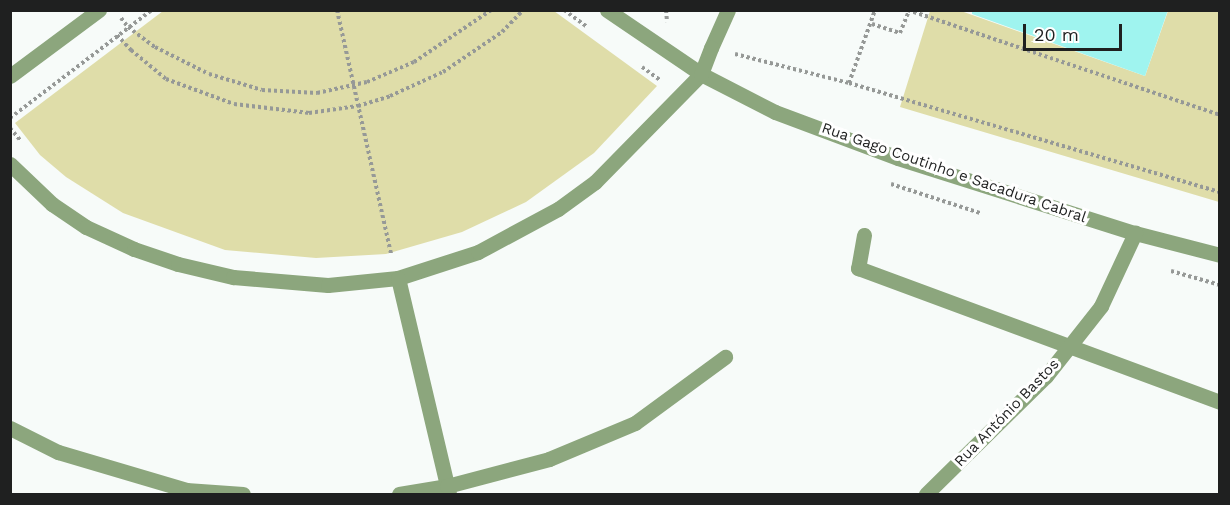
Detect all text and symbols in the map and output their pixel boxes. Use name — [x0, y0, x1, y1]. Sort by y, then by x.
scale bar — [1026, 12, 1125, 50]
text: 20 m — [1034, 24, 1079, 45]
street label: Rua Gago Coutinho e Sacadura Cabral — [819, 119, 1089, 227]
street label: Rua António Bastos — [951, 355, 1063, 471]

